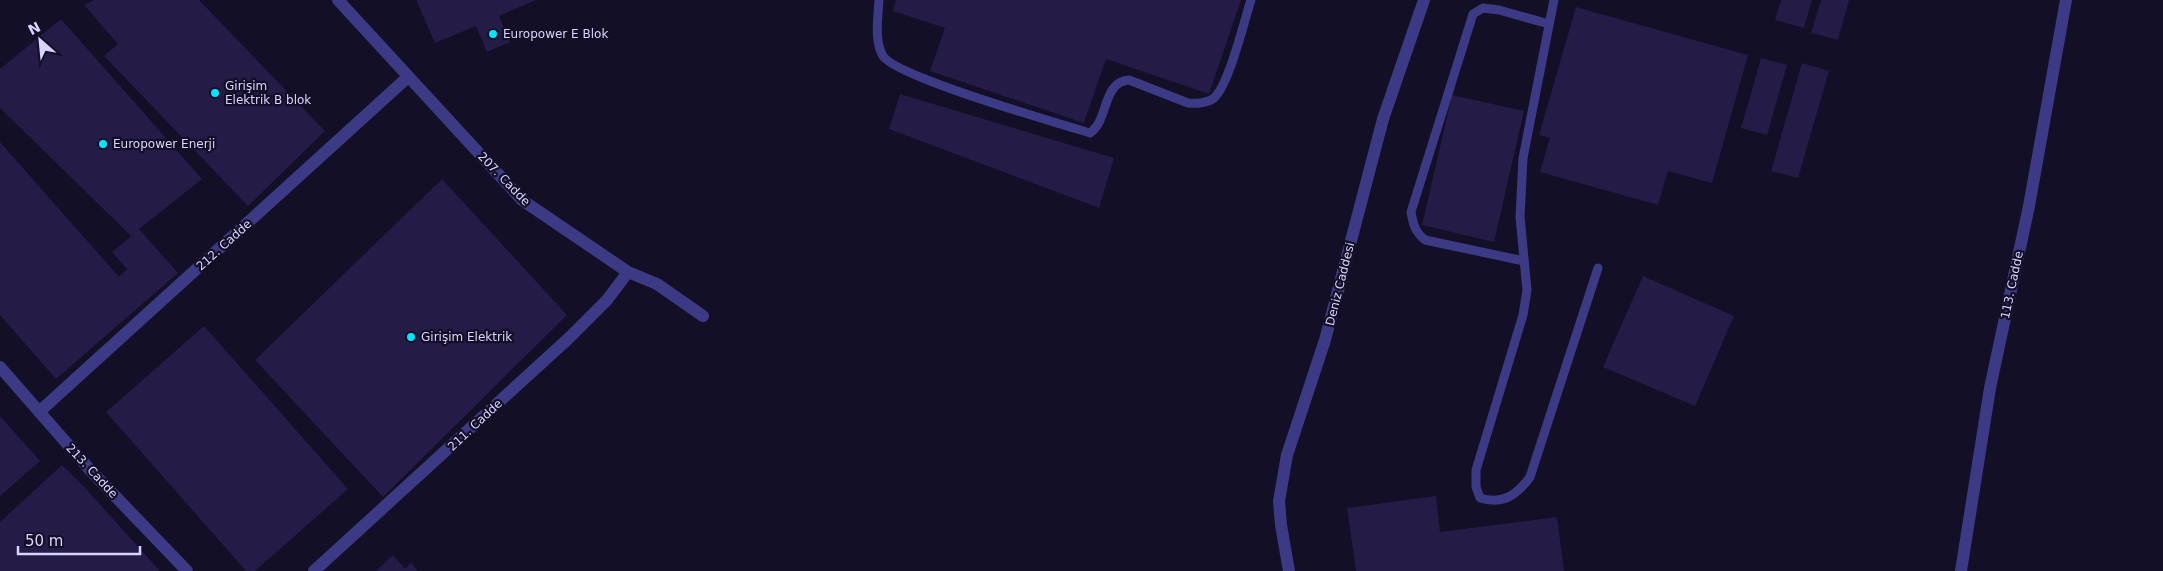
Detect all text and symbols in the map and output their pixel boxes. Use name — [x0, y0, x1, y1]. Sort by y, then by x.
north arrow — [15, 15, 65, 65]
text: N — [25, 19, 43, 38]
place label: Europower E Blok — [503, 27, 608, 41]
marker: Europower E Blok — [487, 28, 499, 40]
place label: Girişim Elektrik B blok — [225, 79, 311, 107]
marker: Girişim Elektrik B blok — [209, 87, 221, 99]
place label: Europower Enerji — [113, 137, 215, 151]
marker: Europower Enerji — [97, 138, 109, 150]
street label: 207. Cadde — [475, 149, 533, 209]
street label: 212. Cadde — [194, 217, 254, 273]
street label: Deniz Caddesi — [1323, 241, 1357, 327]
street label: 113. Cadde — [1998, 250, 2026, 320]
place label: Girişim Elektrik — [421, 330, 512, 344]
marker: Girişim Elektrik — [405, 331, 417, 343]
street label: 211. Cadde — [445, 396, 505, 454]
street label: 213. Cadde — [63, 441, 121, 501]
scale bar — [18, 524, 140, 556]
text: 50 m — [25, 532, 63, 550]

